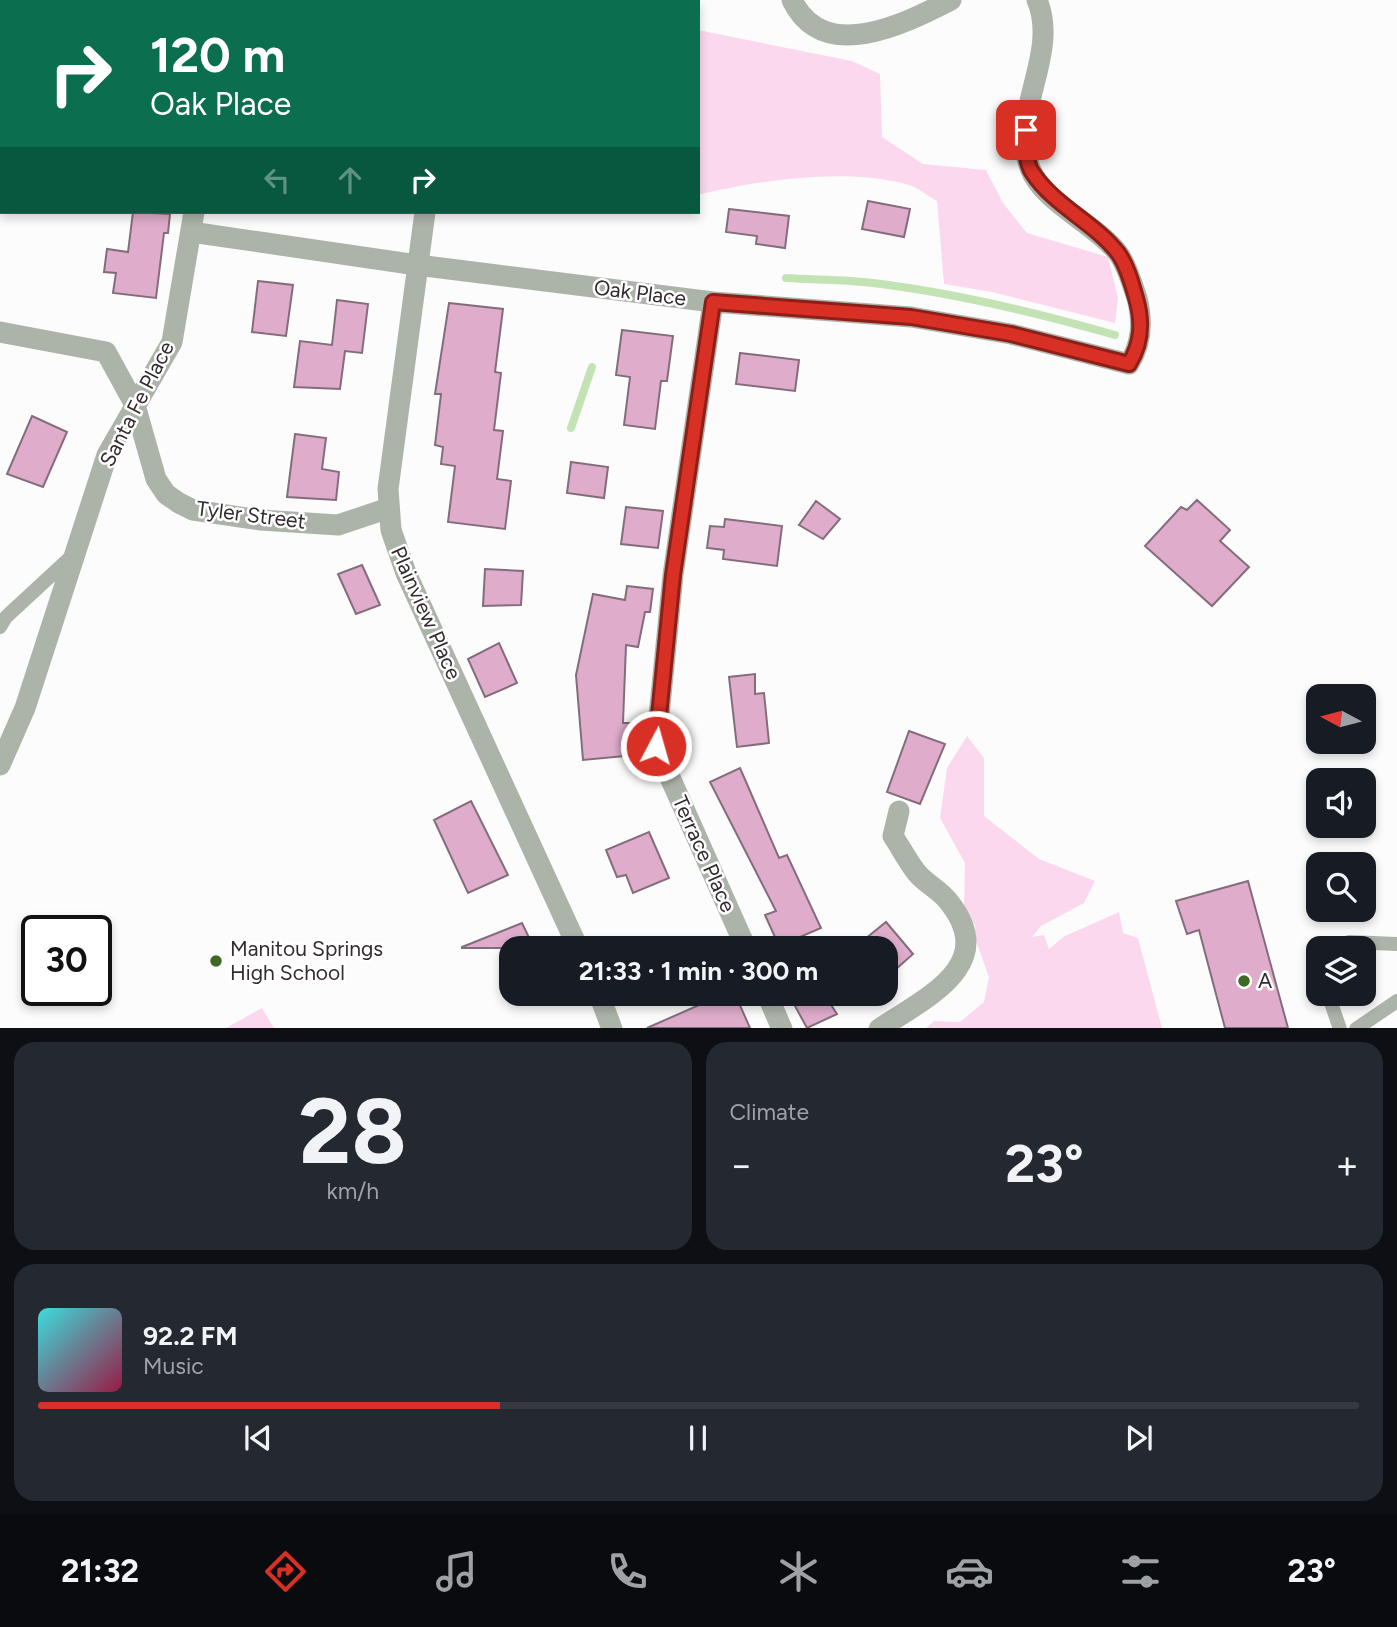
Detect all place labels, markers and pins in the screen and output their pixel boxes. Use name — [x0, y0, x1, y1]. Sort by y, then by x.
pin — [996, 100, 1056, 160]
place label: Manitou Springs High School — [230, 936, 383, 985]
marker: Manitou Springs High School — [208, 953, 224, 969]
place label: A — [1258, 968, 1272, 993]
marker: A — [1236, 973, 1252, 989]

